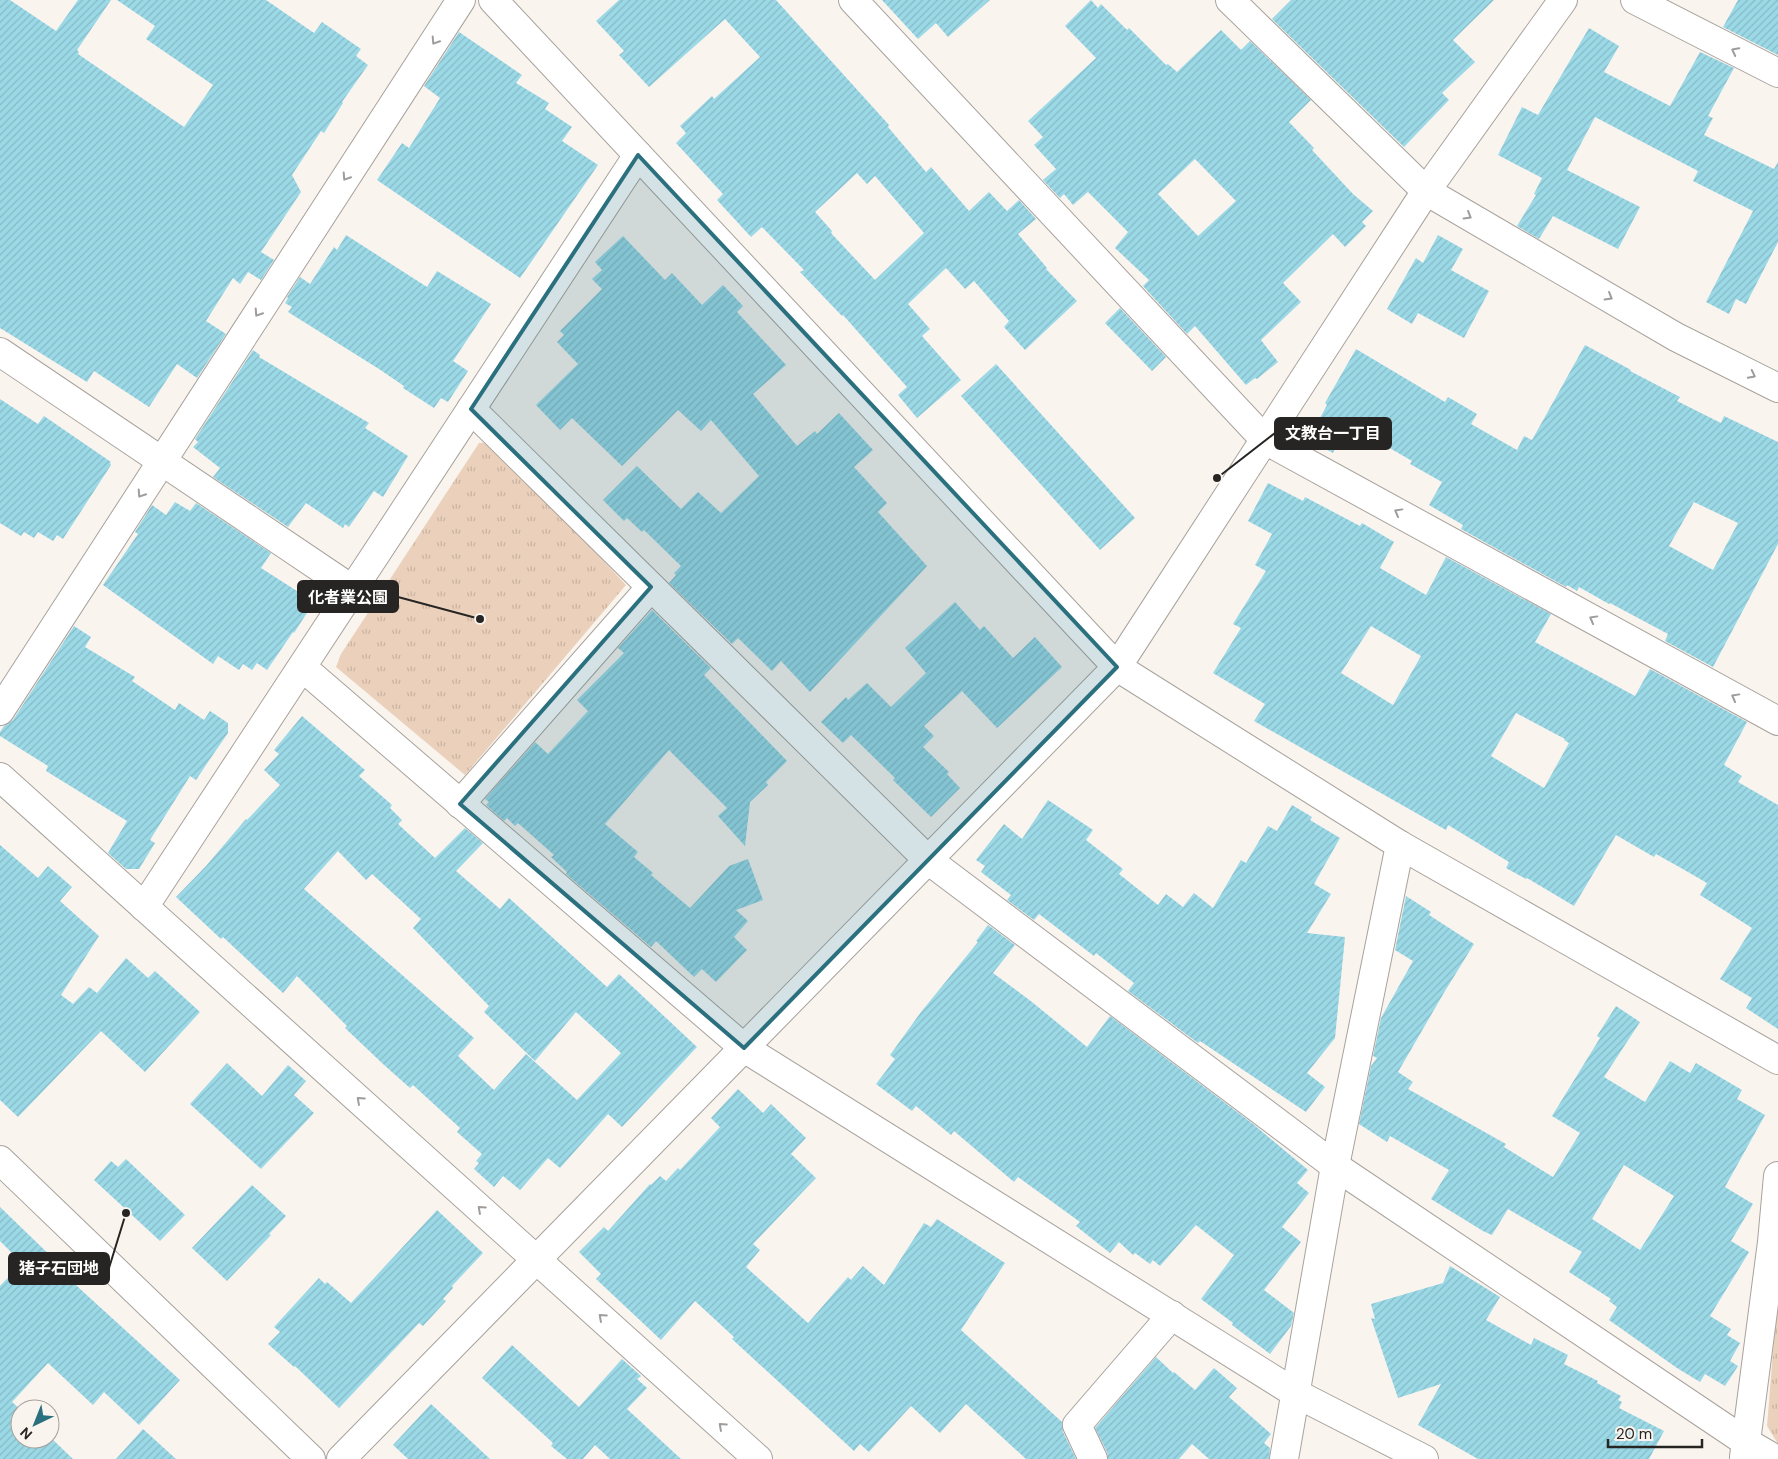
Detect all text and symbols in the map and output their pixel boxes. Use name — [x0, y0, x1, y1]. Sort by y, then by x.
one-way arrow — [432, 35, 441, 45]
one-way arrow — [1731, 47, 1740, 57]
one-way arrow — [343, 172, 353, 181]
one-way arrow — [1463, 209, 1472, 219]
one-way arrow — [1603, 291, 1612, 301]
one-way arrow — [255, 308, 264, 317]
one-way arrow — [1746, 369, 1755, 379]
callout: 文教台一丁目 — [1275, 418, 1391, 449]
text: 文教台一丁目 — [1285, 423, 1381, 444]
one-way arrow — [137, 488, 147, 497]
one-way arrow — [1394, 508, 1403, 518]
callout: 化者業公園 — [298, 581, 398, 612]
text: 化者業公園 — [308, 587, 388, 608]
one-way arrow — [1589, 615, 1598, 625]
one-way arrow — [1732, 693, 1741, 703]
one-way arrow — [356, 1097, 365, 1106]
one-way arrow — [477, 1206, 486, 1215]
callout: 猪子石団地 — [9, 1253, 109, 1284]
text: 猪子石団地 — [19, 1258, 99, 1279]
one-way arrow — [598, 1314, 607, 1323]
north arrow — [10, 1399, 60, 1449]
scale bar — [1608, 1416, 1702, 1448]
text: N — [16, 1423, 36, 1444]
one-way arrow — [719, 1423, 728, 1432]
text: 20 m — [1616, 1424, 1652, 1444]

